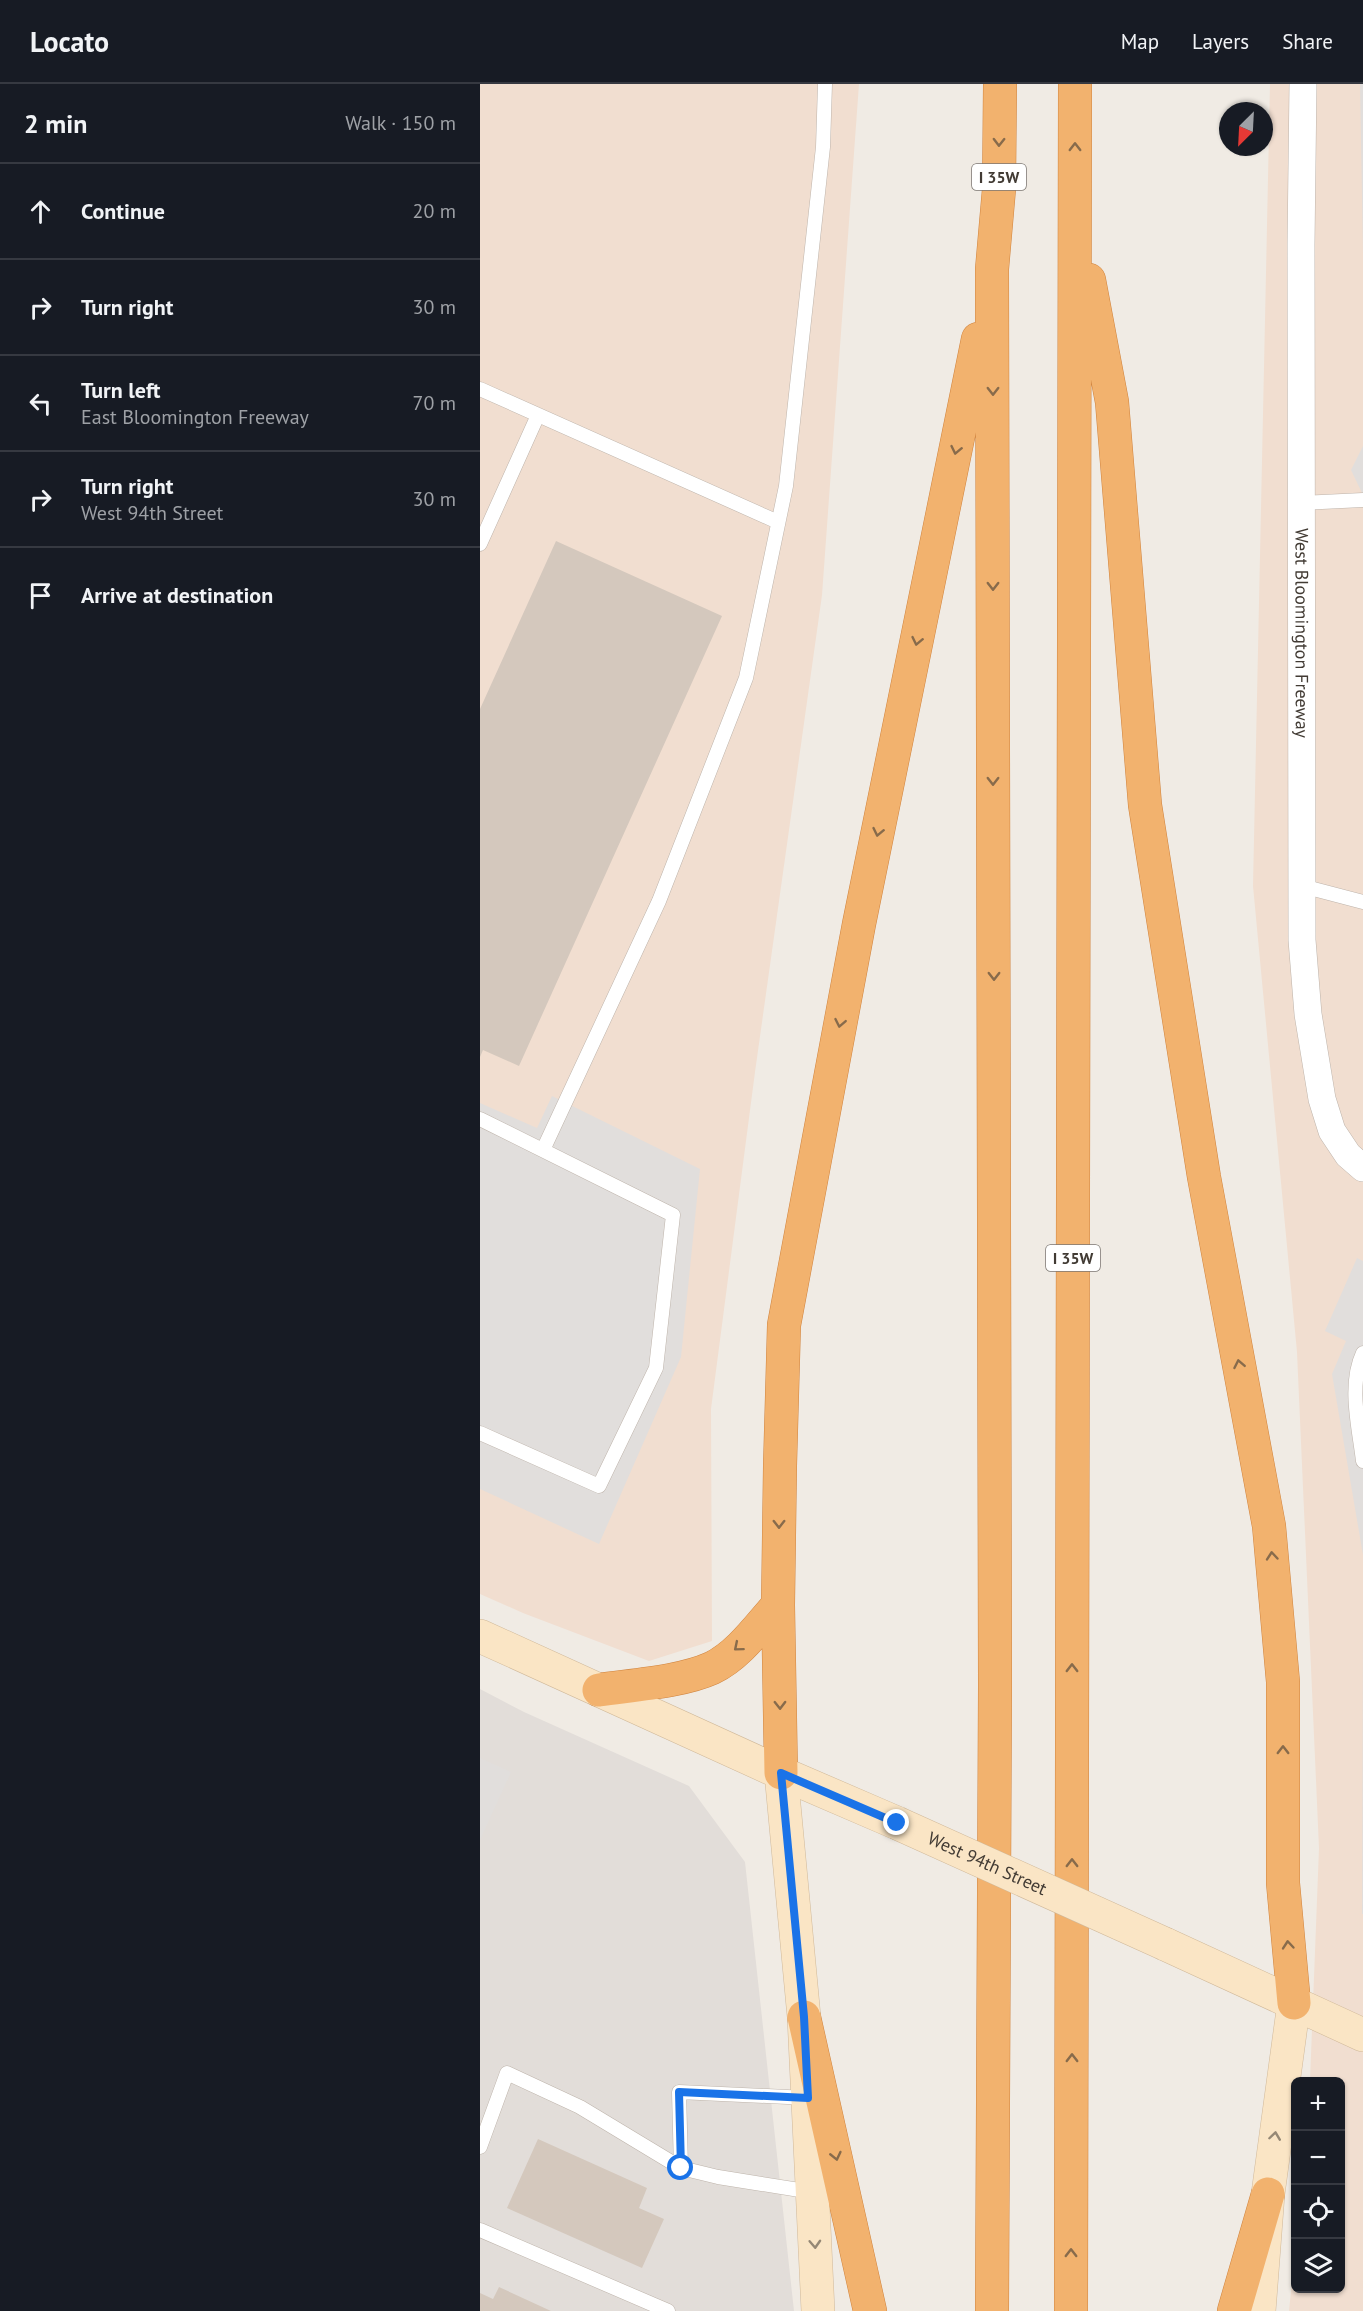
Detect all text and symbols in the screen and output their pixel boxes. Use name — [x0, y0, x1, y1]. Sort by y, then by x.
text: Locato — [30, 23, 109, 60]
text: Map — [1121, 28, 1159, 55]
text: Layers — [1192, 28, 1249, 55]
text: Share — [1282, 28, 1333, 55]
north arrow — [1219, 102, 1273, 156]
text: 2 min — [24, 107, 87, 140]
text: Walk · 150 m — [345, 110, 456, 136]
one-way arrow — [993, 138, 1005, 147]
one-way arrow — [1069, 143, 1081, 152]
road number: I 35W — [972, 164, 1026, 190]
icon: ahead — [24, 195, 57, 228]
text: Continue — [81, 197, 165, 225]
text: 20 m — [413, 198, 456, 224]
icon: right — [24, 291, 57, 324]
text: Turn right — [81, 293, 173, 321]
text: 30 m — [413, 294, 456, 320]
text: Turn left — [81, 376, 161, 404]
one-way arrow — [987, 386, 999, 395]
icon: left — [24, 387, 57, 420]
text: 70 m — [413, 390, 456, 416]
text: East Bloomington Freeway — [81, 404, 309, 430]
one-way arrow — [950, 445, 963, 455]
text: Turn right — [81, 472, 173, 500]
icon: right — [24, 483, 57, 516]
text: 30 m — [413, 486, 456, 512]
text: West 94th Street — [81, 500, 223, 526]
street label: West Bloomington Freeway — [1290, 528, 1314, 739]
icon: arrive — [24, 579, 57, 612]
text: Arrive at destination — [81, 581, 273, 609]
one-way arrow — [987, 581, 999, 590]
one-way arrow — [911, 636, 924, 646]
one-way arrow — [987, 776, 999, 785]
one-way arrow — [872, 827, 885, 837]
one-way arrow — [988, 971, 1000, 980]
one-way arrow — [834, 1018, 847, 1028]
road number: I 35W — [1046, 1245, 1100, 1271]
one-way arrow — [1233, 1359, 1246, 1369]
one-way arrow — [773, 1520, 785, 1529]
one-way arrow — [1266, 1551, 1279, 1560]
one-way arrow — [734, 1640, 745, 1651]
one-way arrow — [1066, 1663, 1078, 1672]
one-way arrow — [774, 1701, 786, 1710]
one-way arrow — [1277, 1746, 1289, 1755]
route end — [883, 1809, 909, 1835]
street label: West 94th Street — [924, 1826, 1051, 1900]
one-way arrow — [1066, 1858, 1078, 1867]
one-way arrow — [1282, 1940, 1295, 1950]
one-way arrow — [1066, 2053, 1078, 2062]
map controls — [1291, 2077, 1345, 2293]
button: + — [1291, 2077, 1345, 2131]
one-way arrow — [1269, 2131, 1281, 2140]
button: − — [1291, 2131, 1345, 2185]
one-way arrow — [828, 2151, 841, 2161]
route start — [667, 2154, 693, 2180]
button: locate — [1291, 2185, 1345, 2239]
one-way arrow — [808, 2239, 821, 2248]
button: layers — [1291, 2239, 1345, 2293]
one-way arrow — [1065, 2248, 1077, 2257]

